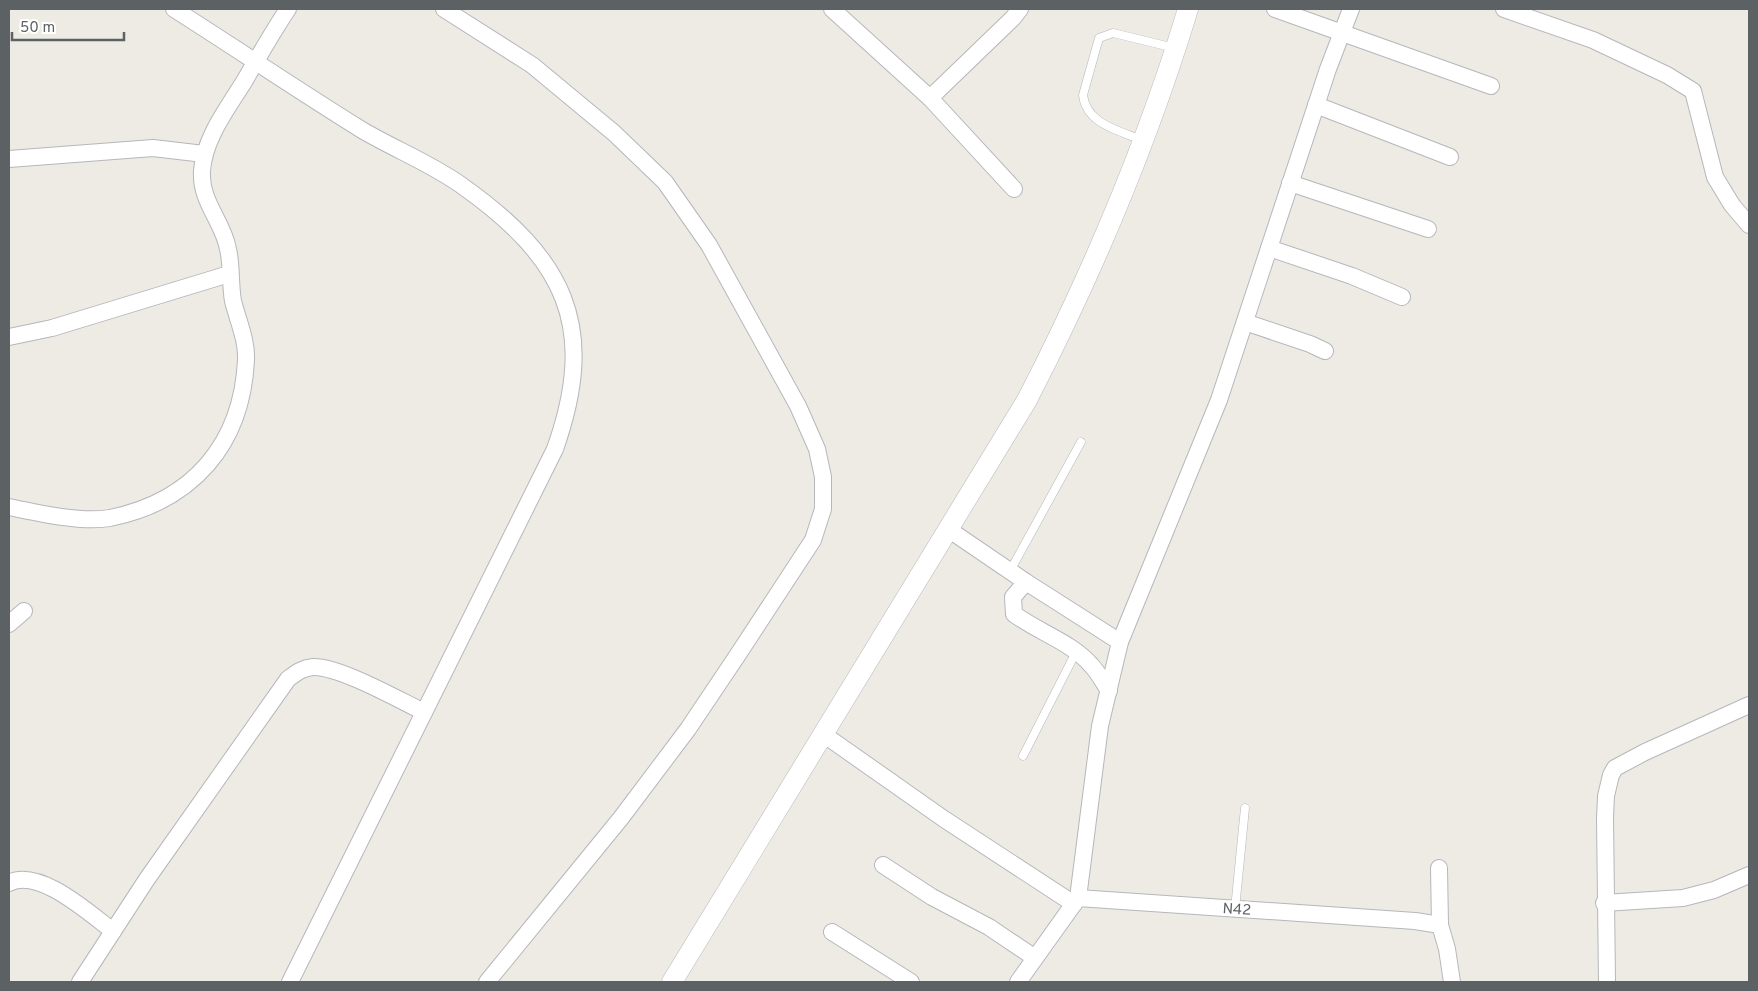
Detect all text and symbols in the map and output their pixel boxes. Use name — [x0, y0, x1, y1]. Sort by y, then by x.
scale bar — [12, 10, 125, 42]
text: 50 m — [20, 19, 55, 38]
street label: N42 — [1222, 900, 1252, 921]

